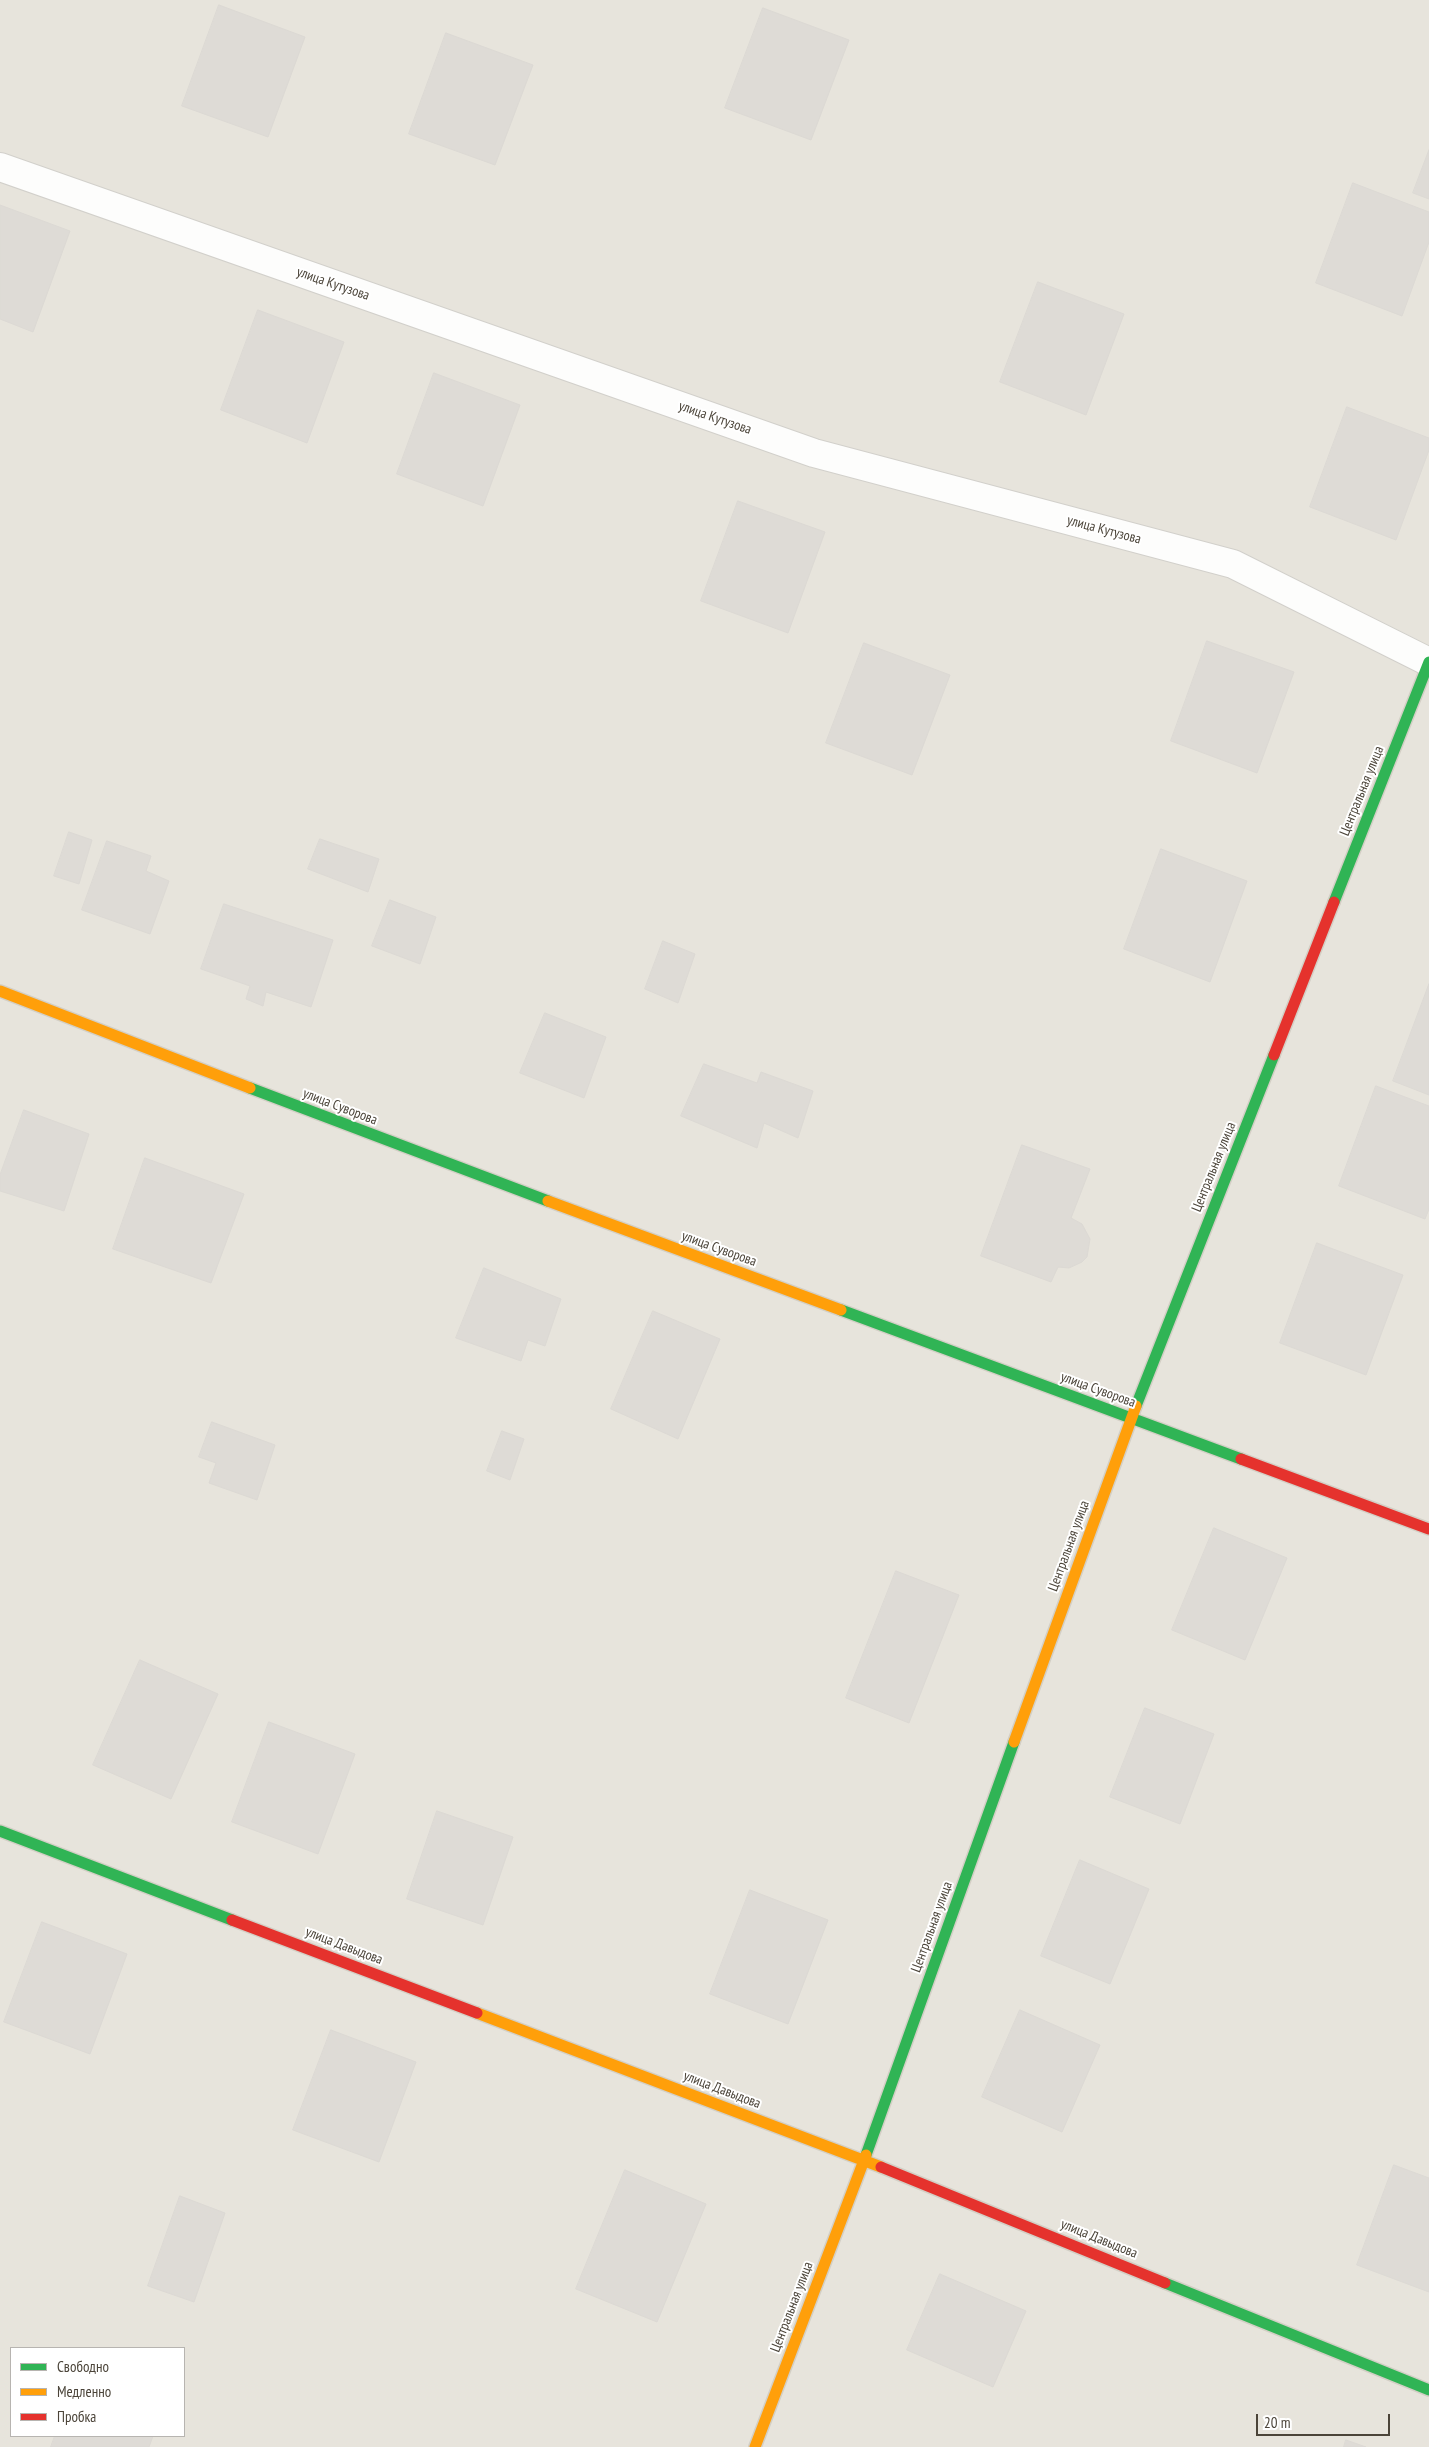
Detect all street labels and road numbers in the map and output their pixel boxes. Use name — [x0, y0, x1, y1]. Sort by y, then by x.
street label: улица Кутузова — [294, 264, 372, 304]
street label: улица Кутузова — [676, 398, 754, 438]
street label: улица Кутузова — [1065, 512, 1143, 548]
street label: Центральная улица — [1336, 744, 1388, 838]
street label: улица Суворова — [300, 1085, 380, 1129]
street label: Центральная улица — [1188, 1120, 1240, 1214]
street label: улица Суворова — [679, 1228, 759, 1270]
street label: улица Суворова — [1058, 1369, 1138, 1411]
street label: Центральная улица — [1045, 1498, 1093, 1594]
street label: Центральная улица — [908, 1879, 956, 1975]
street label: улица Давыдова — [303, 1924, 385, 1968]
street label: улица Давыдова — [681, 2068, 763, 2112]
street label: улица Давыдова — [1058, 2216, 1140, 2262]
street label: Центральная улица — [767, 2260, 817, 2354]

